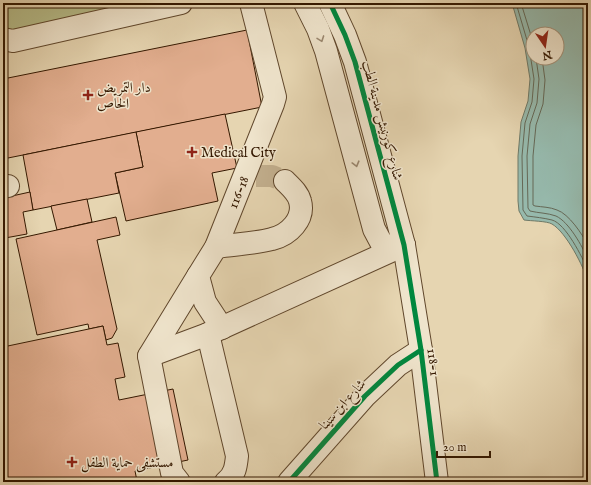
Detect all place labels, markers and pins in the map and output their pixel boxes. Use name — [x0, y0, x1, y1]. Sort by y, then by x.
place label: دار التمريض الخاص — [97, 79, 151, 113]
marker: دار التمريض الخاص — [82, 89, 94, 101]
place label: Medical City — [201, 144, 276, 162]
marker: Medical City — [186, 146, 198, 158]
place label: مستشفى حماية الطفل — [81, 454, 173, 473]
marker: مستشفى حماية الطفل — [66, 456, 78, 468]

